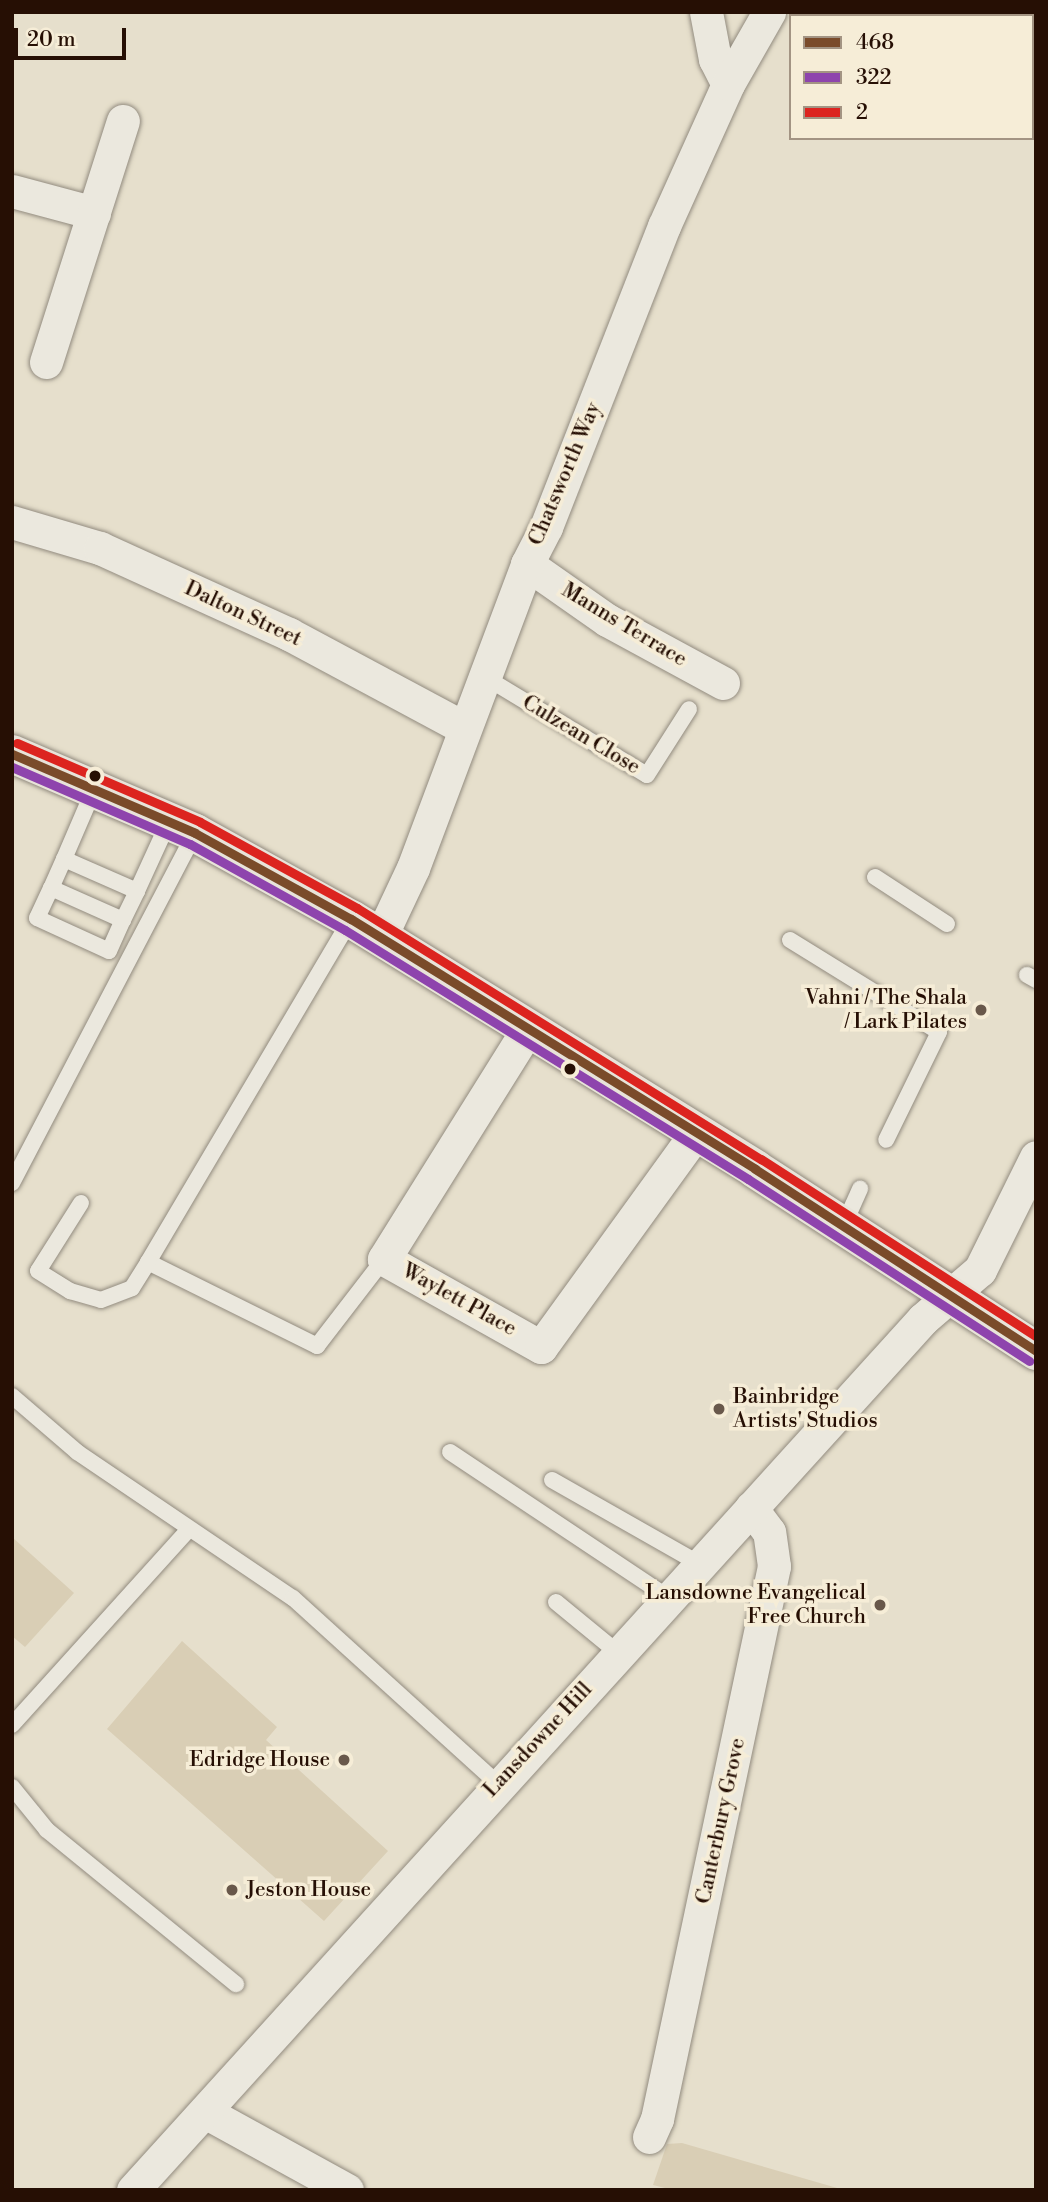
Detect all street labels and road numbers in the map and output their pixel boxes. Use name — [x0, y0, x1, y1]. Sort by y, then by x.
street label: Chatsworth Way — [523, 399, 607, 549]
street label: Dalton Street — [181, 576, 305, 652]
street label: Manns Terrace — [557, 578, 691, 672]
street label: Culzean Close — [518, 690, 644, 780]
street label: Waylett Place — [397, 1258, 521, 1342]
street label: Lansdowne Hill — [478, 1677, 598, 1803]
street label: Canterbury Grove — [691, 1736, 751, 1906]

